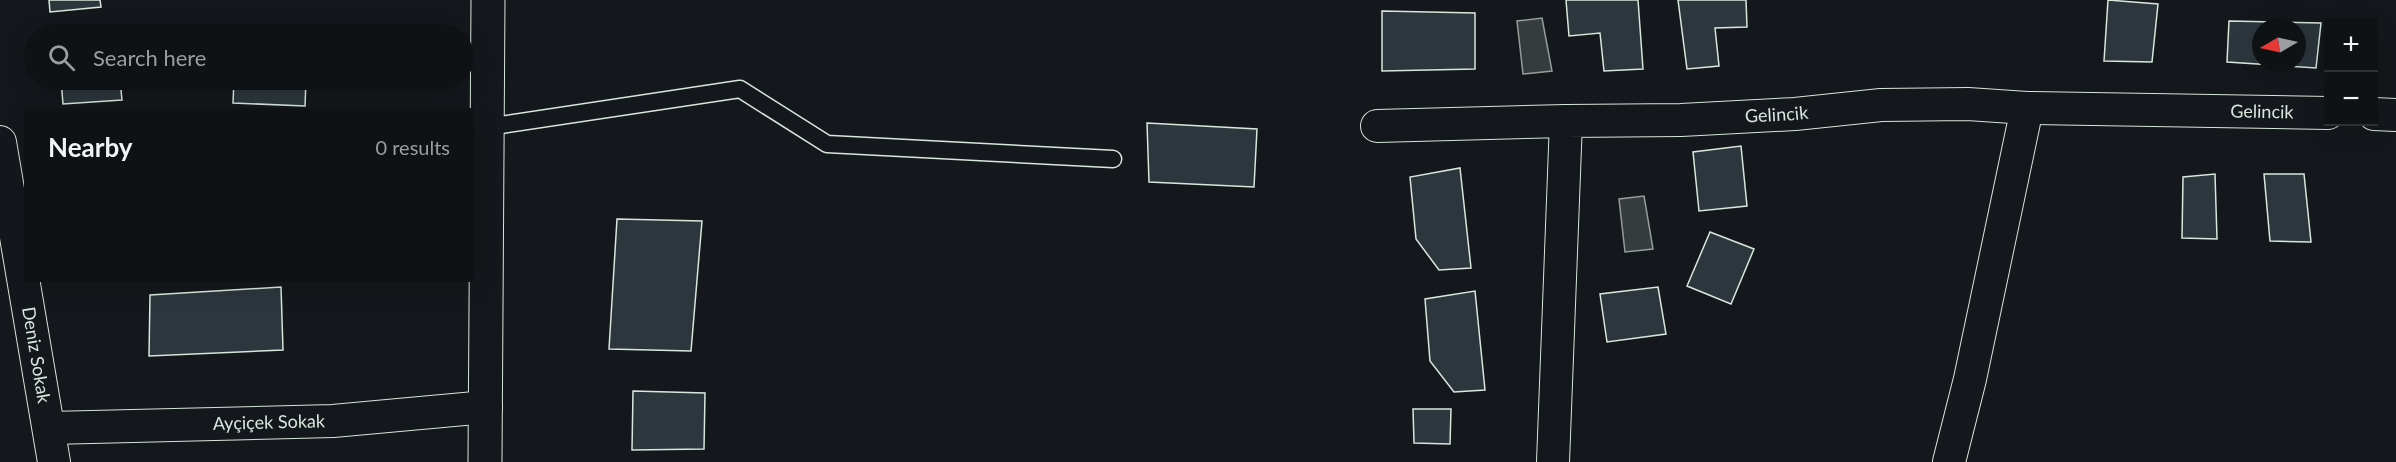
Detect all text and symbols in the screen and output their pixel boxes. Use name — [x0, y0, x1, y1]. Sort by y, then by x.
north arrow — [2252, 18, 2306, 72]
map controls — [2324, 18, 2378, 126]
button: + — [2324, 18, 2378, 72]
search box — [24, 24, 474, 90]
icon: search — [45, 41, 78, 74]
text: Search here — [93, 44, 206, 71]
button: − — [2324, 72, 2378, 126]
street label: Gelincik — [2230, 99, 2295, 122]
street label: Gelincik — [1744, 101, 1810, 127]
text: Nearby — [48, 131, 133, 163]
text: 0 results — [375, 135, 450, 159]
street label: Deniz Sokak — [18, 305, 56, 406]
street label: Ayçiçek Sokak — [212, 409, 326, 434]

